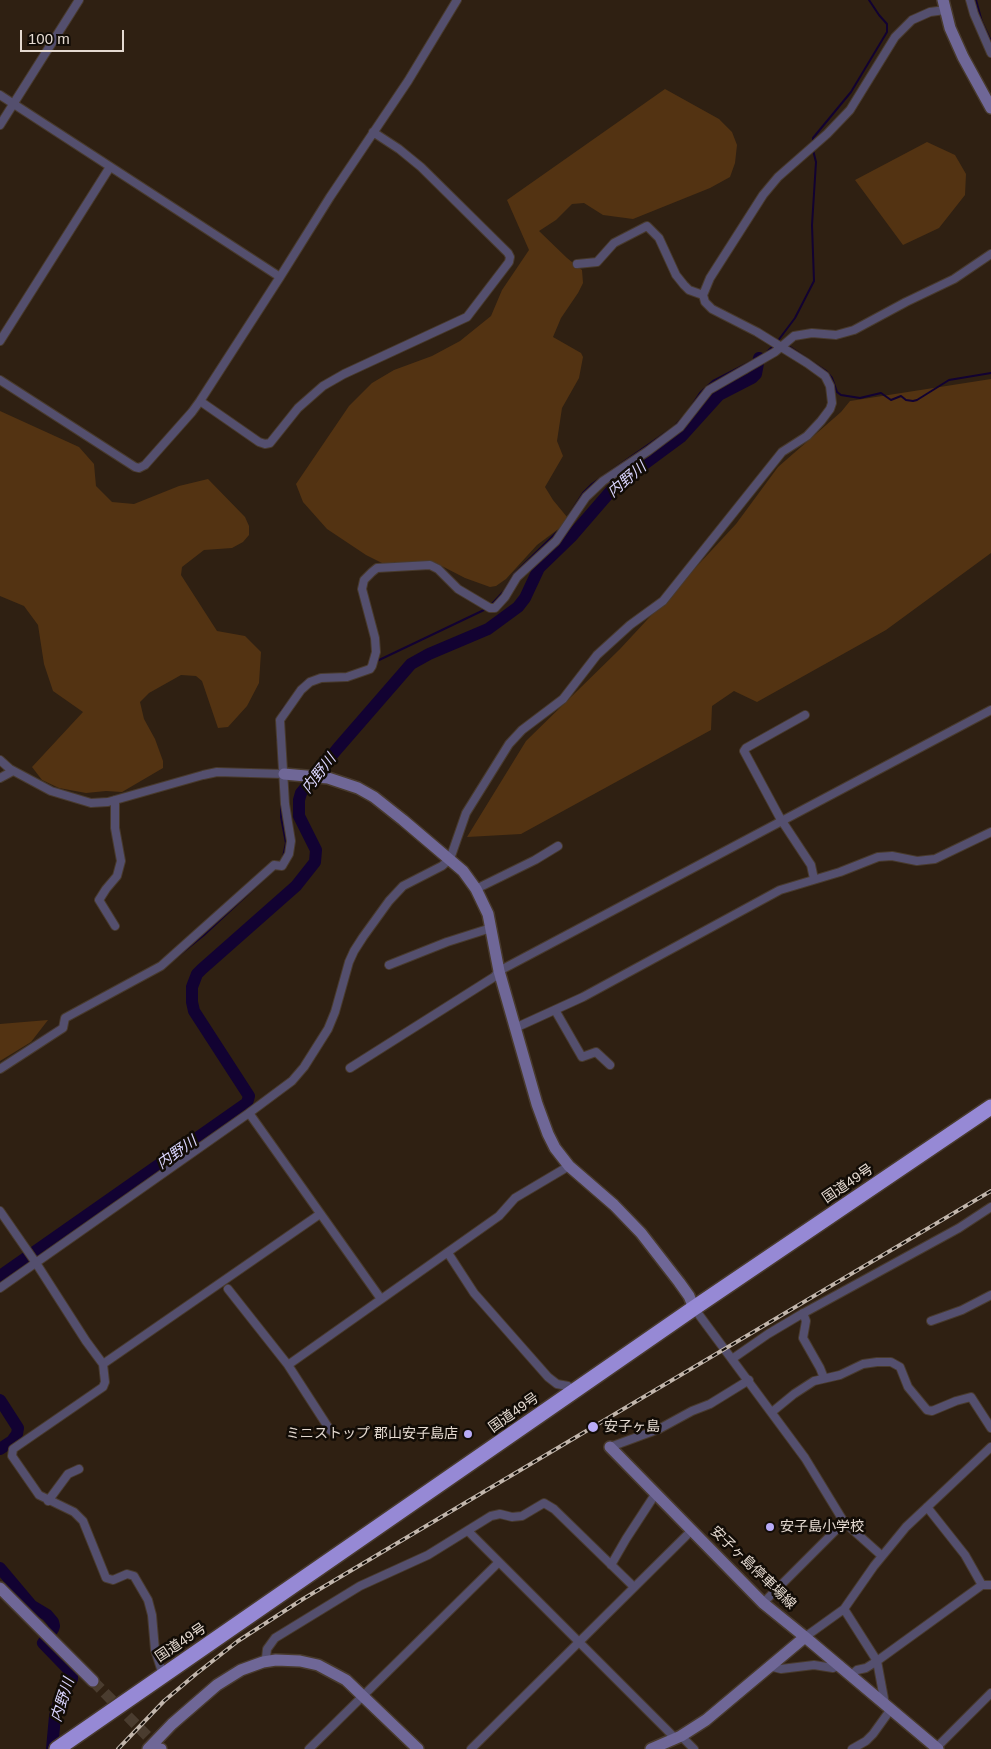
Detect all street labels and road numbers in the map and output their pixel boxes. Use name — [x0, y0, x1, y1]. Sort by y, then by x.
street label: 国道49号 — [819, 1161, 877, 1207]
street label: 国道49号 — [486, 1390, 542, 1436]
street label: 安子ヶ島停車場線 — [707, 1523, 799, 1613]
street label: 国道49号 — [152, 1620, 210, 1666]

